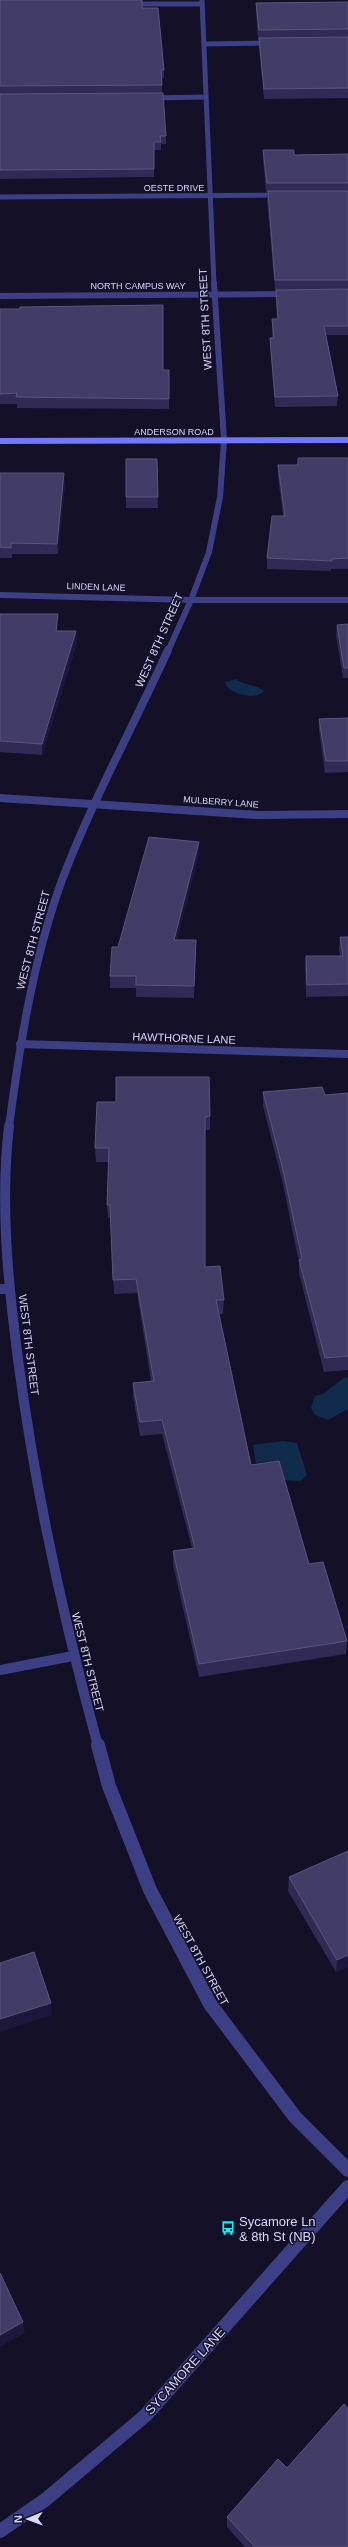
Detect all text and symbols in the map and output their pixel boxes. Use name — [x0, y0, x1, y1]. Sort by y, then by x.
street label: OESTE DRIVE — [144, 183, 204, 193]
street label: WEST 8TH STREET — [196, 268, 214, 370]
street label: NORTH CAMPUS WAY — [91, 281, 185, 291]
street label: ANDERSON ROAD — [134, 427, 214, 437]
street label: LINDEN LANE — [66, 581, 126, 593]
street label: WEST 8TH STREET — [133, 591, 185, 689]
street label: MULBERRY LANE — [183, 794, 259, 810]
street label: WEST 8TH STREET — [14, 889, 52, 991]
street label: HAWTHORNE LANE — [132, 1030, 236, 1046]
street label: WEST 8TH STREET — [17, 1294, 41, 1397]
street label: WEST 8TH STREET — [70, 1611, 106, 1713]
street label: WEST 8TH STREET — [171, 1913, 231, 2008]
place label: Sycamore Ln & 8th St (NB) — [239, 2214, 316, 2244]
bus stop icon: Sycamore Ln & 8th St (NB) — [220, 2220, 236, 2236]
street label: SYCAMORE LANE — [142, 2324, 228, 2418]
north arrow — [8, 2499, 48, 2539]
text: N — [12, 2515, 24, 2523]

